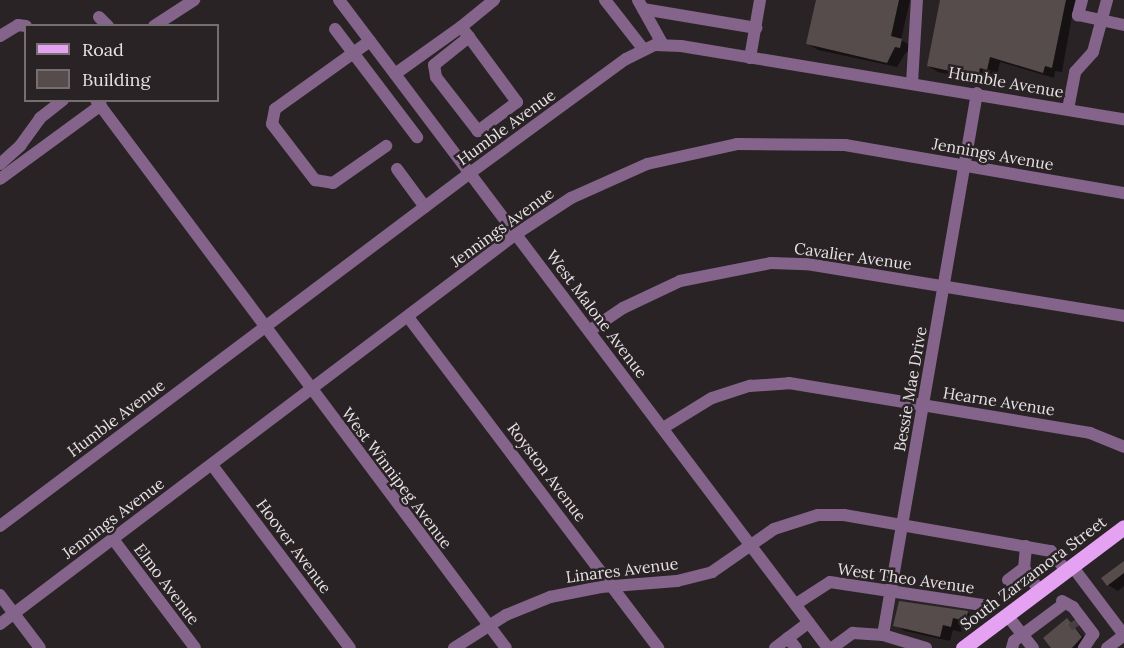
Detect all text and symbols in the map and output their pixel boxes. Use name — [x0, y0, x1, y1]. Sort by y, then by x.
legend — [24, 24, 219, 102]
text: Road — [82, 38, 124, 61]
street label: Humble Avenue — [947, 62, 1065, 102]
text: Building — [82, 68, 150, 91]
street label: Humble Avenue — [453, 85, 559, 169]
street label: Jennings Avenue — [931, 134, 1055, 174]
street label: Jennings Avenue — [447, 183, 557, 271]
street label: Cavalier Avenue — [793, 238, 913, 274]
street label: West Malone Avenue — [543, 246, 651, 382]
street label: Bessie Mae Drive — [890, 325, 930, 453]
street label: Humble Avenue — [64, 375, 168, 461]
street label: Hearne Avenue — [942, 383, 1056, 419]
street label: West Winnipeg Avenue — [338, 404, 456, 552]
street label: Royston Avenue — [504, 419, 590, 525]
street label: Jennings Avenue — [58, 473, 168, 563]
street label: Hoover Avenue — [252, 495, 336, 597]
street label: South Zarzamora Street — [956, 512, 1110, 634]
street label: Elmo Avenue — [130, 540, 204, 628]
street label: Linares Avenue — [565, 554, 679, 586]
street label: West Theo Avenue — [836, 559, 976, 597]

